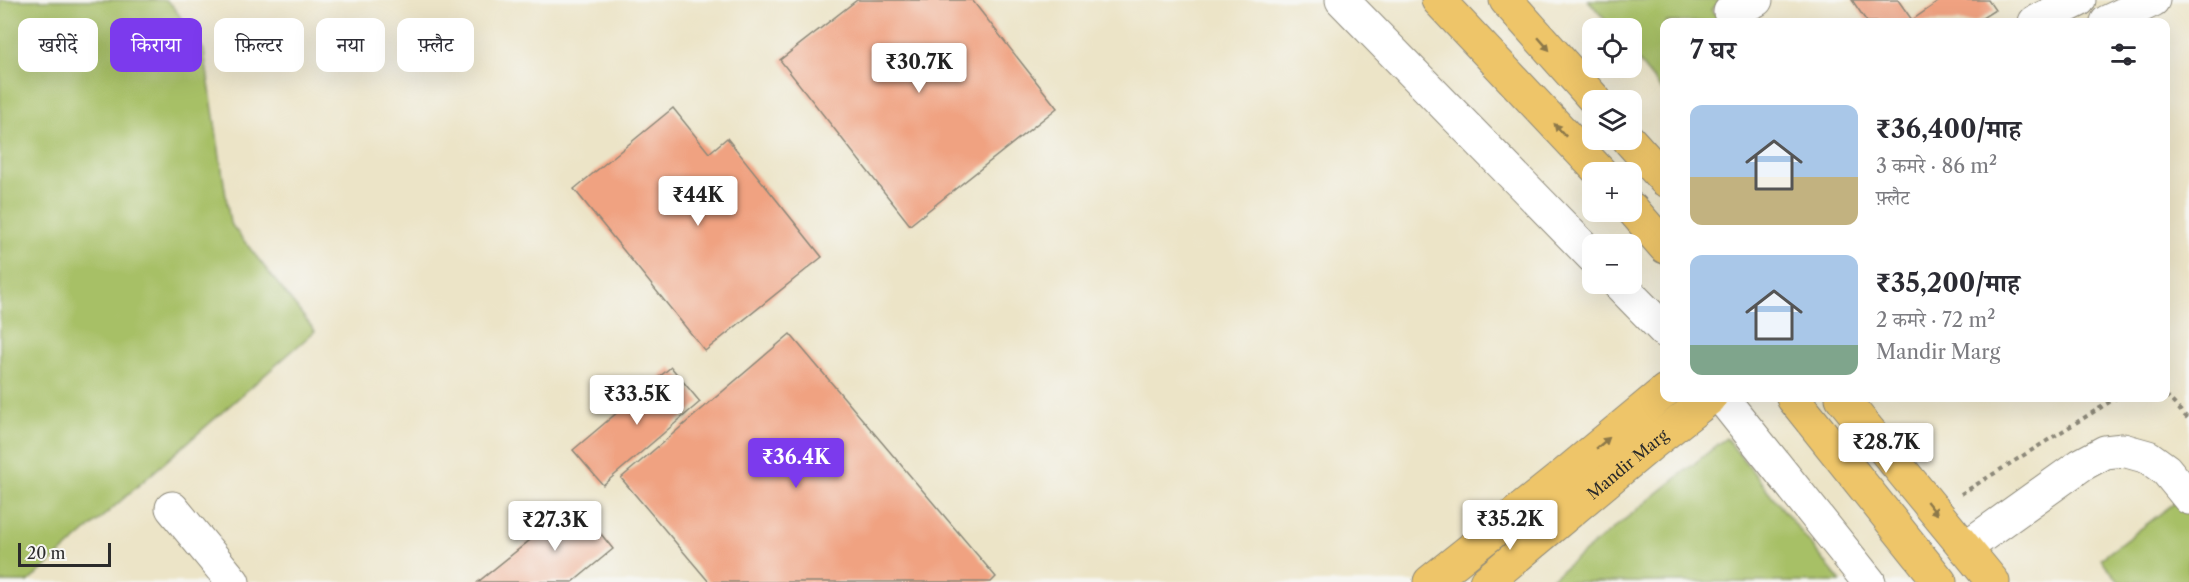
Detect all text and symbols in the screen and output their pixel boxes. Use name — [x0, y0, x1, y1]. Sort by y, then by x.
chip: खरीदें — [18, 18, 98, 72]
chip: किराया — [110, 18, 202, 72]
chip: फ़िल्टर — [214, 18, 304, 72]
chip: नया — [316, 18, 385, 72]
chip: फ़्लैट — [397, 18, 474, 72]
map controls — [1582, 18, 1642, 294]
button: locate — [1582, 18, 1642, 78]
text: 7 घर — [1690, 34, 1736, 66]
one-way arrow — [1537, 36, 1550, 51]
icon: filters — [2107, 38, 2140, 71]
pin: ₹30.7K — [870, 43, 968, 94]
text: ₹30.7K — [886, 50, 952, 74]
button: layers — [1582, 90, 1642, 150]
text: ₹36,400/माह — [1876, 113, 2021, 145]
one-way arrow — [1553, 122, 1567, 137]
icon: home — [1738, 129, 1810, 201]
text: 3 कमरे · 86 m² — [1876, 154, 1997, 178]
button: + — [1582, 162, 1642, 222]
pin: ₹44K — [662, 176, 734, 227]
text: ₹44K — [673, 183, 723, 207]
text: फ़्लैट — [1876, 186, 1909, 210]
button: − — [1582, 234, 1642, 294]
text: ₹35,200/माह — [1876, 267, 2020, 299]
icon: home — [1738, 279, 1810, 351]
text: 2 कमरे · 72 m² — [1876, 308, 1995, 332]
text: Mandir Marg — [1876, 340, 2000, 364]
pin: ₹33.5K — [588, 375, 686, 426]
text: ₹33.5K — [604, 382, 670, 406]
pin: ₹28.7K — [1837, 423, 1935, 474]
street label: Mandir Marg — [1583, 424, 1672, 504]
text: ₹28.7K — [1852, 430, 1920, 454]
one-way arrow — [1595, 436, 1611, 449]
pin: ₹36.4K — [747, 438, 845, 489]
text: ₹36.4K — [762, 445, 830, 469]
pin: ₹35.2K — [1461, 500, 1559, 551]
one-way arrow — [1926, 500, 1939, 516]
pin: ₹27.3K — [506, 501, 604, 552]
text: ₹35.2K — [1477, 507, 1543, 531]
text: ₹27.3K — [522, 508, 588, 532]
scale bar — [18, 540, 111, 568]
text: 20 m — [27, 543, 66, 563]

